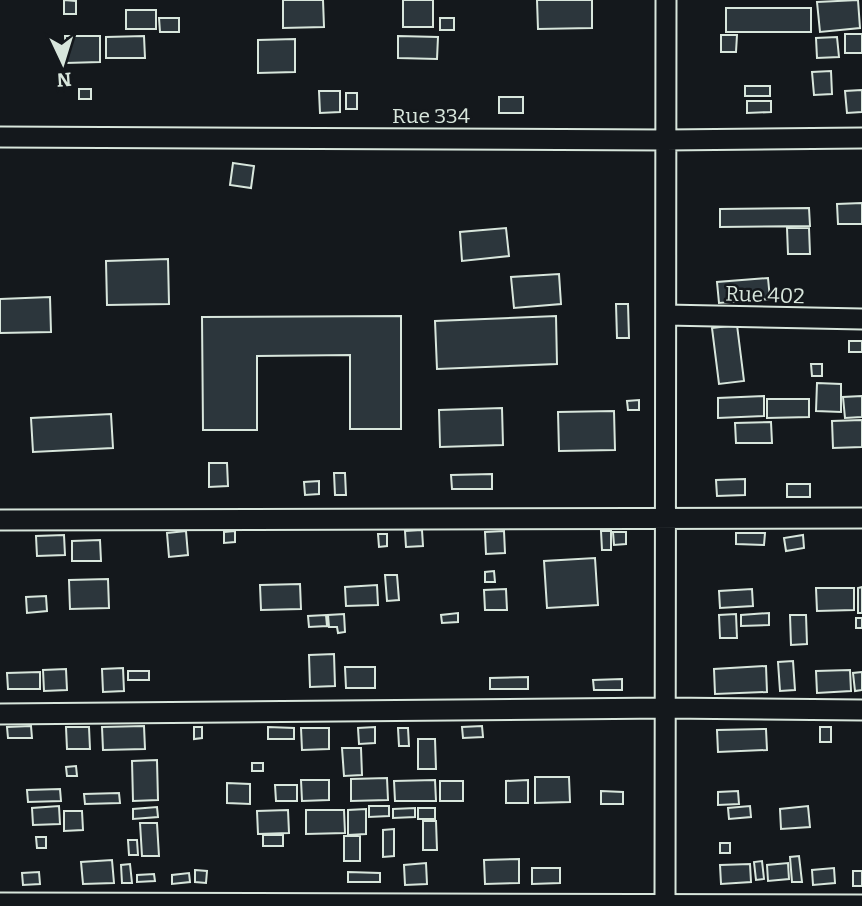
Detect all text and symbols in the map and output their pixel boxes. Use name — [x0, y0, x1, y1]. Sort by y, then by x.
north arrow — [28, 28, 98, 98]
text: N — [56, 67, 72, 91]
street label: Rue 334 — [392, 103, 470, 129]
street label: Rue 402 — [725, 281, 805, 309]

